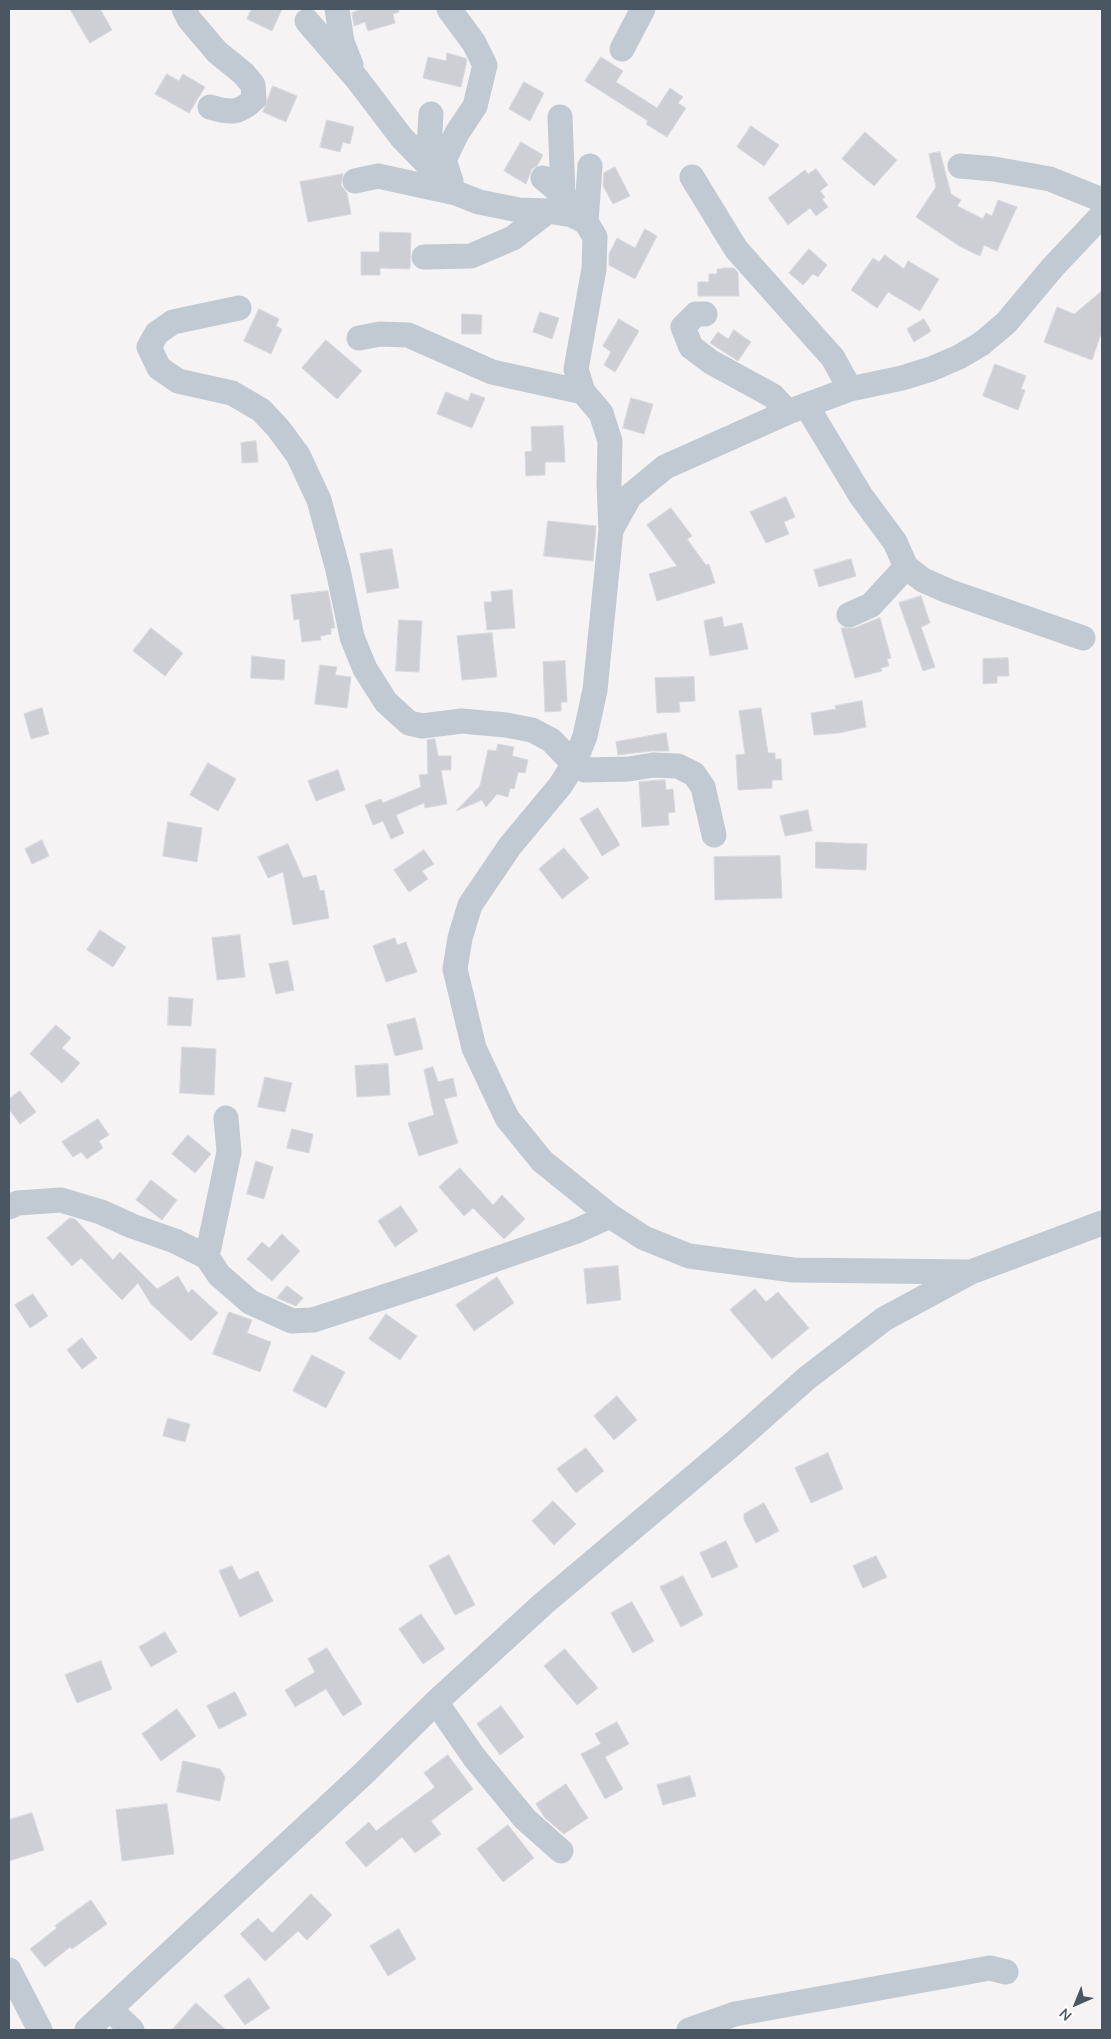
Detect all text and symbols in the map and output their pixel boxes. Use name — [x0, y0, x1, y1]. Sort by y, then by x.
north arrow — [1051, 1979, 1101, 2029]
text: N — [1056, 2005, 1076, 2025]

